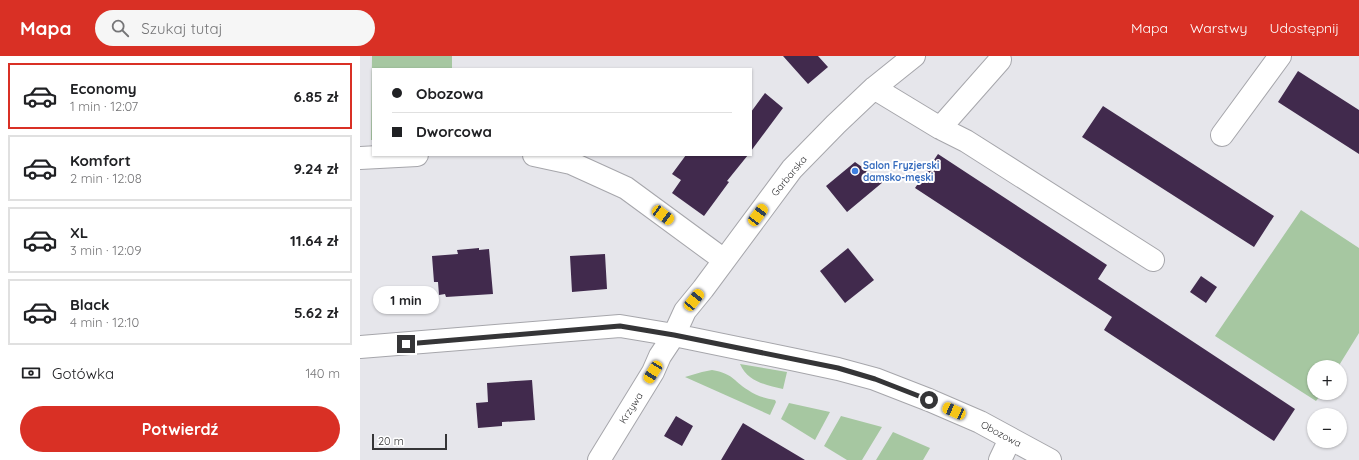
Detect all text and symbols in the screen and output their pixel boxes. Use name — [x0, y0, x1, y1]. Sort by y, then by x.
search box — [95, 10, 375, 46]
text: Mapa — [20, 16, 71, 40]
icon: search — [109, 17, 131, 39]
text: Szukaj tutaj — [141, 19, 223, 38]
text: Mapa — [1131, 19, 1168, 37]
text: Warstwy — [1190, 19, 1248, 37]
text: Udostępnij — [1270, 19, 1339, 37]
icon: car — [22, 78, 58, 114]
text: Economy — [70, 79, 137, 98]
text: Obozowa — [416, 84, 484, 103]
text: 6.85 zł — [294, 87, 338, 106]
text: 1 min · 12:07 — [70, 98, 138, 114]
text: Dworcowa — [416, 122, 492, 141]
icon: car — [22, 150, 58, 186]
text: Komfort — [70, 151, 131, 170]
street label: Garbarska — [768, 153, 810, 199]
text: 9.24 zł — [293, 159, 338, 178]
place label: Salon Fryzjerski damsko-męski — [863, 159, 939, 184]
marker: Salon Fryzjerski damsko-męski — [850, 166, 860, 176]
text: 2 min · 12:08 — [70, 170, 142, 186]
car — [746, 202, 770, 228]
car — [650, 203, 676, 227]
icon: car — [22, 222, 58, 258]
text: XL — [70, 223, 88, 242]
text: 11.64 zł — [290, 231, 338, 250]
text: 3 min · 12:09 — [70, 242, 142, 258]
callout: 1 min — [373, 286, 439, 314]
car — [682, 287, 706, 313]
text: 1 min — [390, 292, 422, 308]
icon: car — [22, 294, 58, 330]
text: Black — [70, 295, 110, 314]
text: 5.62 zł — [294, 303, 338, 322]
text: 4 min · 12:10 — [70, 314, 139, 330]
route end — [397, 335, 415, 353]
car — [642, 359, 664, 385]
map controls — [1307, 360, 1347, 448]
button: + — [1307, 360, 1347, 400]
icon: cash — [20, 362, 42, 384]
text: Gotówka — [52, 364, 114, 383]
text: 140 m — [305, 365, 340, 381]
street label: Krzywa — [616, 390, 646, 426]
route start — [920, 391, 938, 409]
car — [941, 401, 967, 421]
button: Potwierdź — [20, 406, 340, 452]
button: − — [1307, 408, 1347, 448]
street label: Obozowa — [979, 418, 1023, 450]
scale bar — [372, 432, 447, 451]
text: 20 m — [378, 434, 404, 448]

